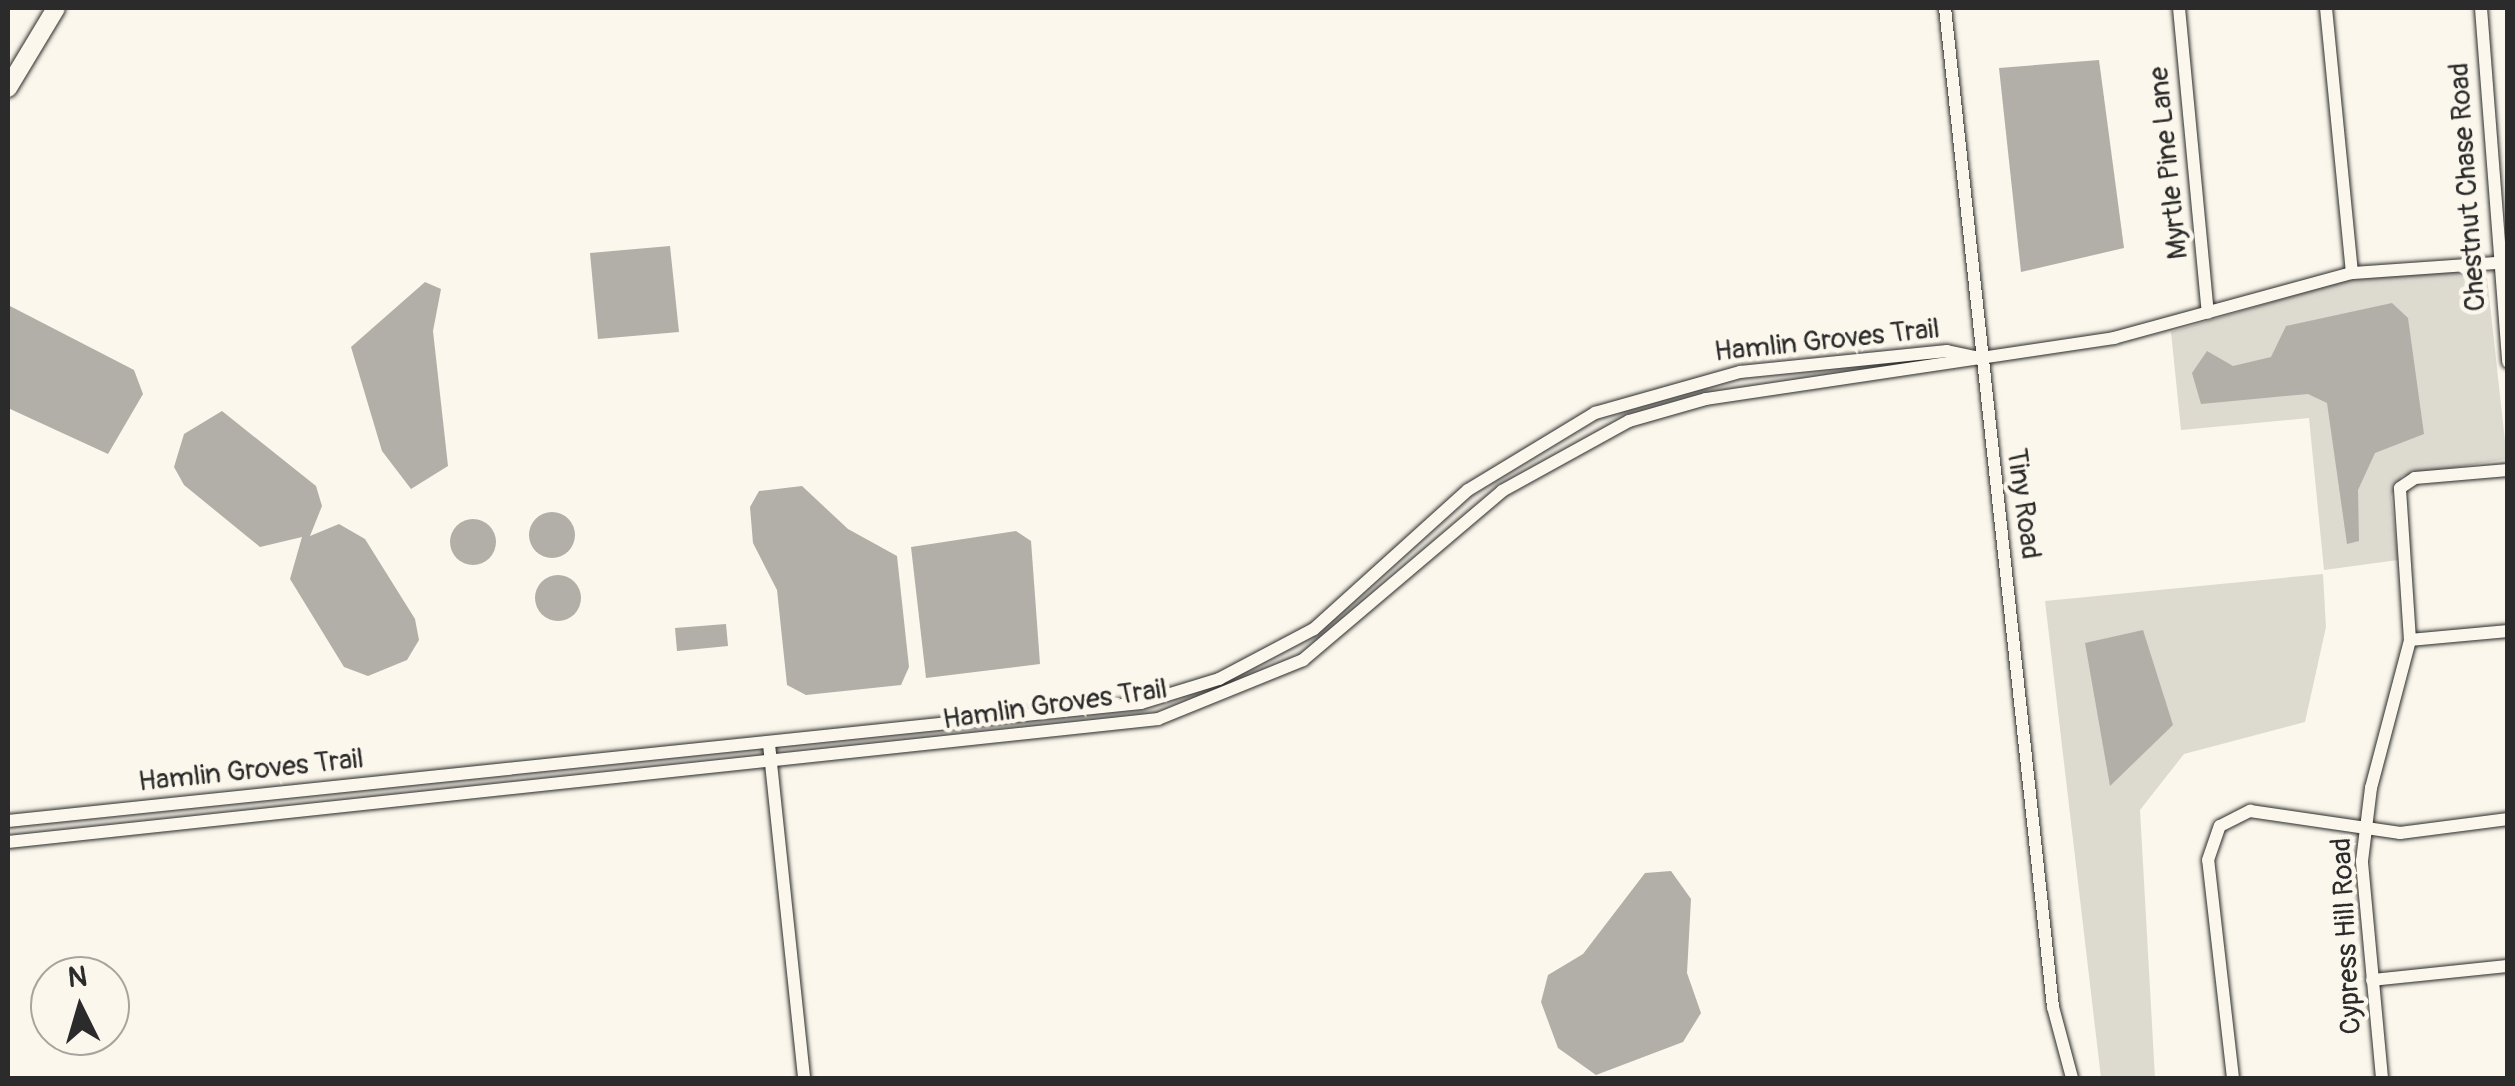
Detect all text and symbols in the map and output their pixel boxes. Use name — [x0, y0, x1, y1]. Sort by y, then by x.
street label: Chestnut Chase Road — [2443, 62, 2493, 312]
street label: Myrtle Pine Lane — [2142, 65, 2196, 261]
street label: Hamlin Groves Trail — [1713, 312, 1941, 370]
street label: Tiny Road — [1999, 446, 2047, 562]
street label: Hamlin Groves Trail — [941, 673, 1169, 737]
street label: Hamlin Groves Trail — [137, 742, 365, 800]
street label: Cypress Hill Road — [2325, 837, 2369, 1035]
north arrow — [30, 956, 130, 1056]
text: N — [67, 959, 88, 996]

